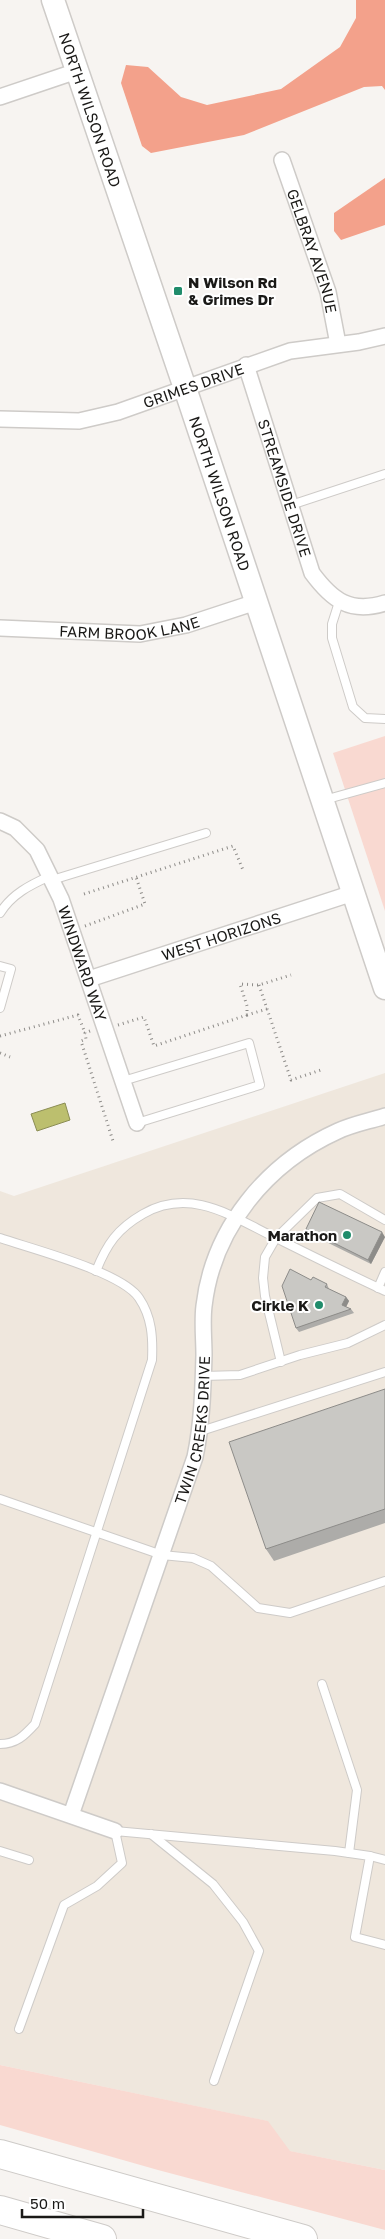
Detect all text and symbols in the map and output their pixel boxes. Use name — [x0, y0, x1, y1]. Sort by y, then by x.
street label: NORTH WILSON ROAD — [56, 30, 125, 189]
street label: GELBRAY AVENUE — [284, 186, 341, 315]
place label: N Wilson Rd & Grimes Dr — [188, 273, 277, 308]
marker: N Wilson Rd & Grimes Dr — [172, 285, 184, 297]
street label: GRIMES DRIVE — [141, 359, 246, 411]
street label: NORTH WILSON ROAD — [186, 414, 254, 573]
street label: STREAMSIDE DRIVE — [255, 417, 315, 559]
street label: FARM BROOK LANE — [59, 612, 202, 644]
street label: WINDWARD WAY — [55, 903, 111, 1024]
street label: WEST HORIZONS — [159, 908, 283, 964]
place label: Marathon — [267, 1226, 337, 1244]
marker: Marathon — [341, 1229, 353, 1241]
place label: Cirkle K — [251, 1296, 309, 1314]
marker: Cirkle K — [313, 1299, 325, 1311]
street label: TWIN CREEKS DRIVE — [170, 1356, 213, 1507]
scale bar — [22, 2186, 144, 2218]
text: 50 m — [30, 2194, 65, 2212]

